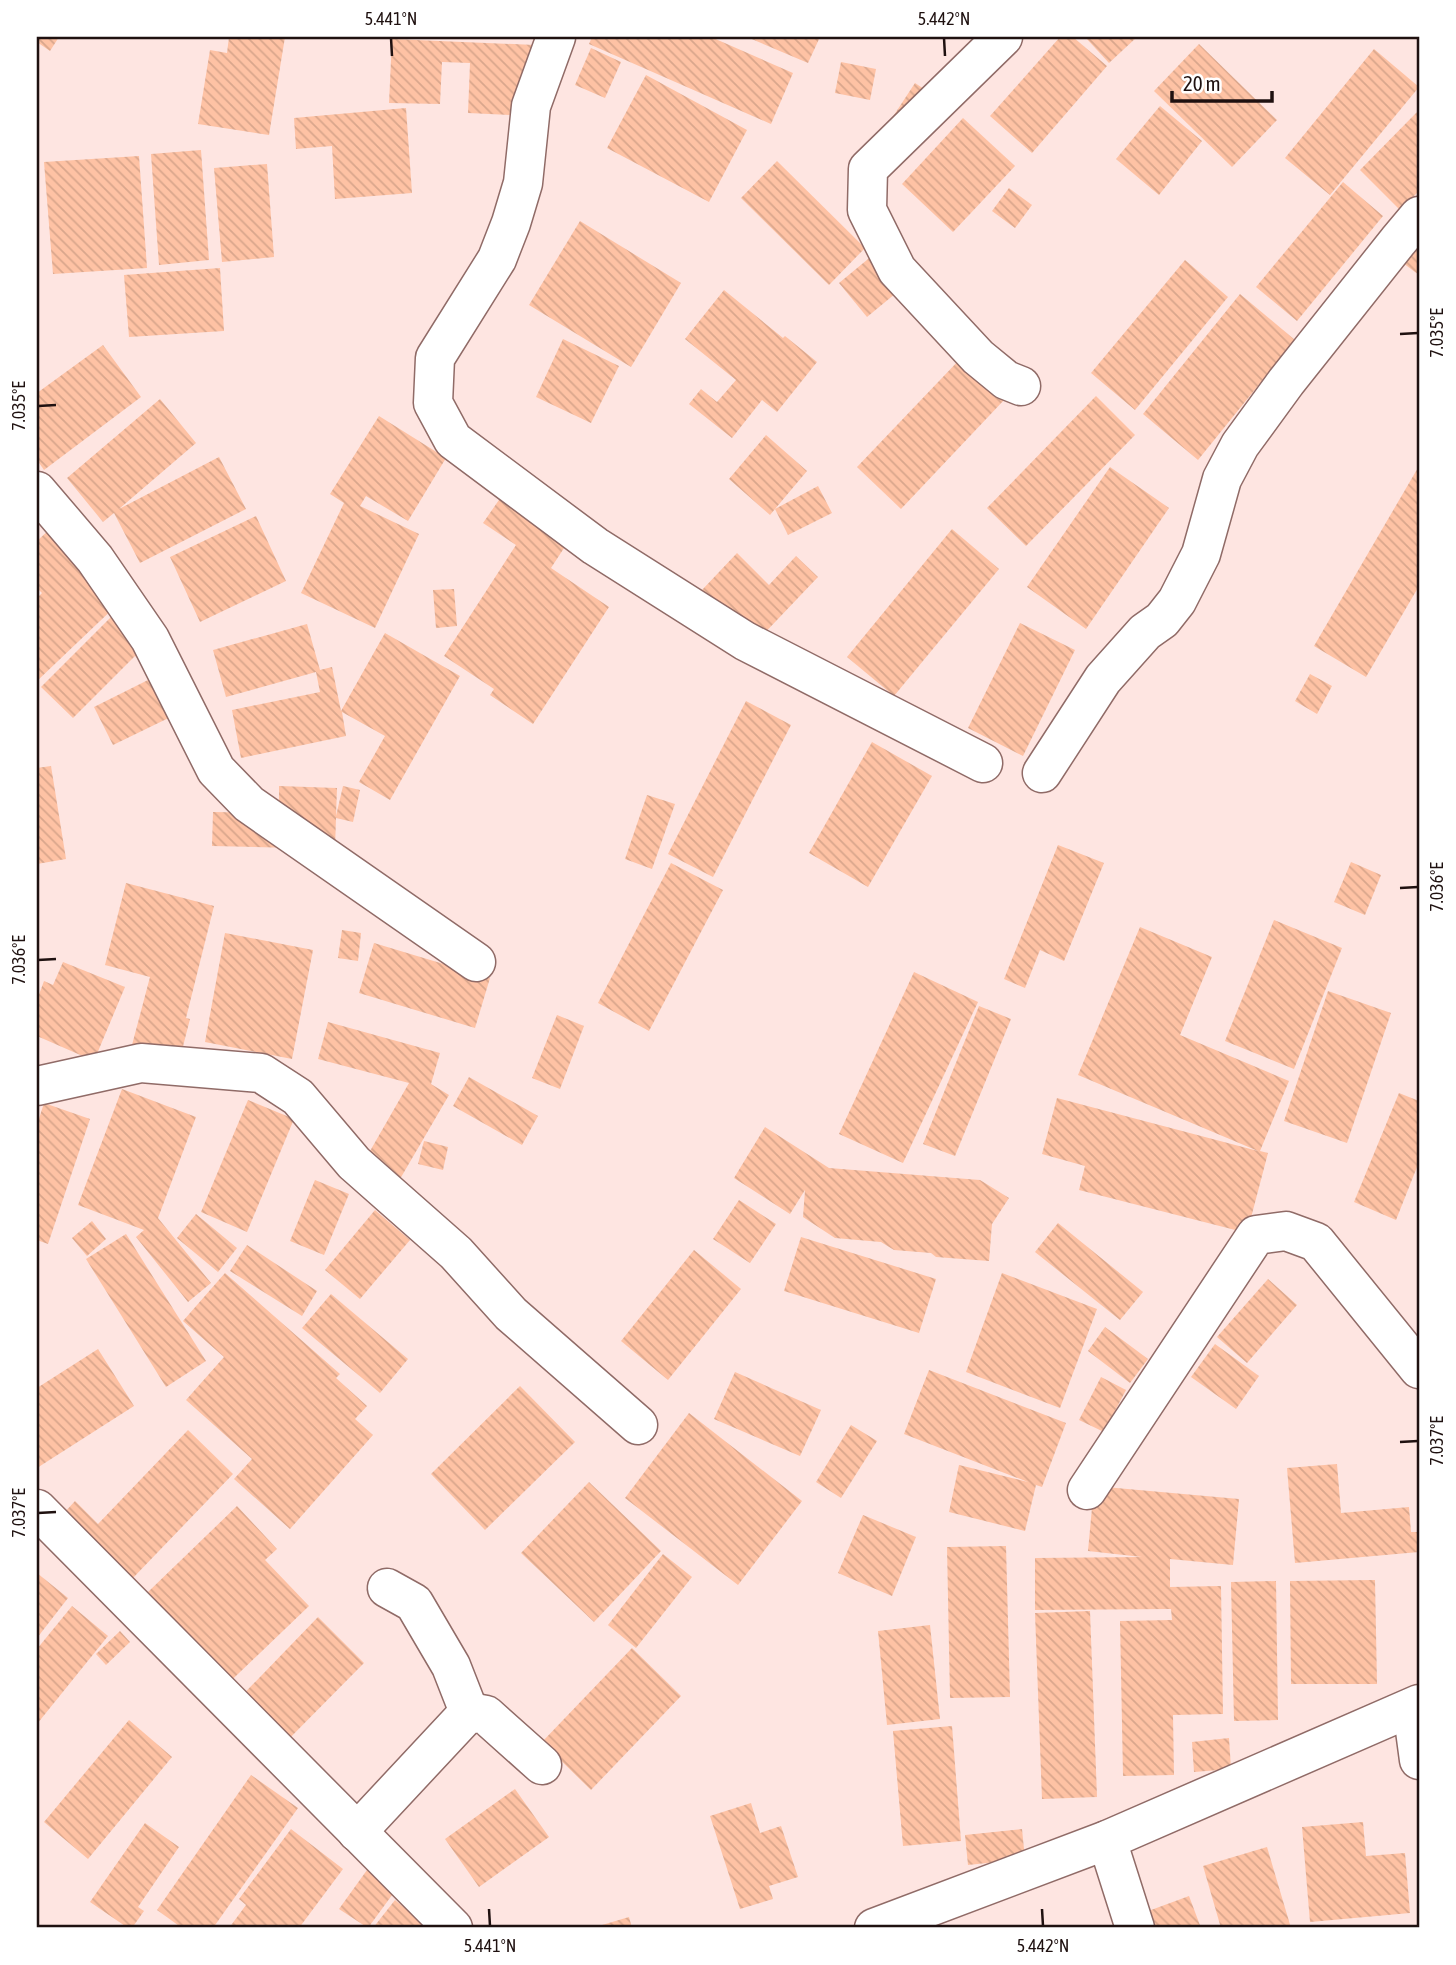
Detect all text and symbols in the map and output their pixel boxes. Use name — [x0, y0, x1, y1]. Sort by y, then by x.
text: 5.441°N — [365, 8, 417, 29]
text: 5.442°N — [918, 8, 970, 29]
scale bar — [1172, 60, 1272, 104]
text: 20 m — [1183, 71, 1221, 95]
text: 7.035°E — [1426, 308, 1447, 358]
text: 7.035°E — [8, 381, 29, 431]
text: 7.036°E — [1426, 862, 1447, 912]
text: 7.036°E — [8, 935, 29, 985]
text: 7.037°E — [1426, 1416, 1447, 1466]
text: 7.037°E — [8, 1488, 29, 1538]
text: 5.441°N — [464, 1935, 516, 1956]
text: 5.442°N — [1017, 1935, 1069, 1956]

